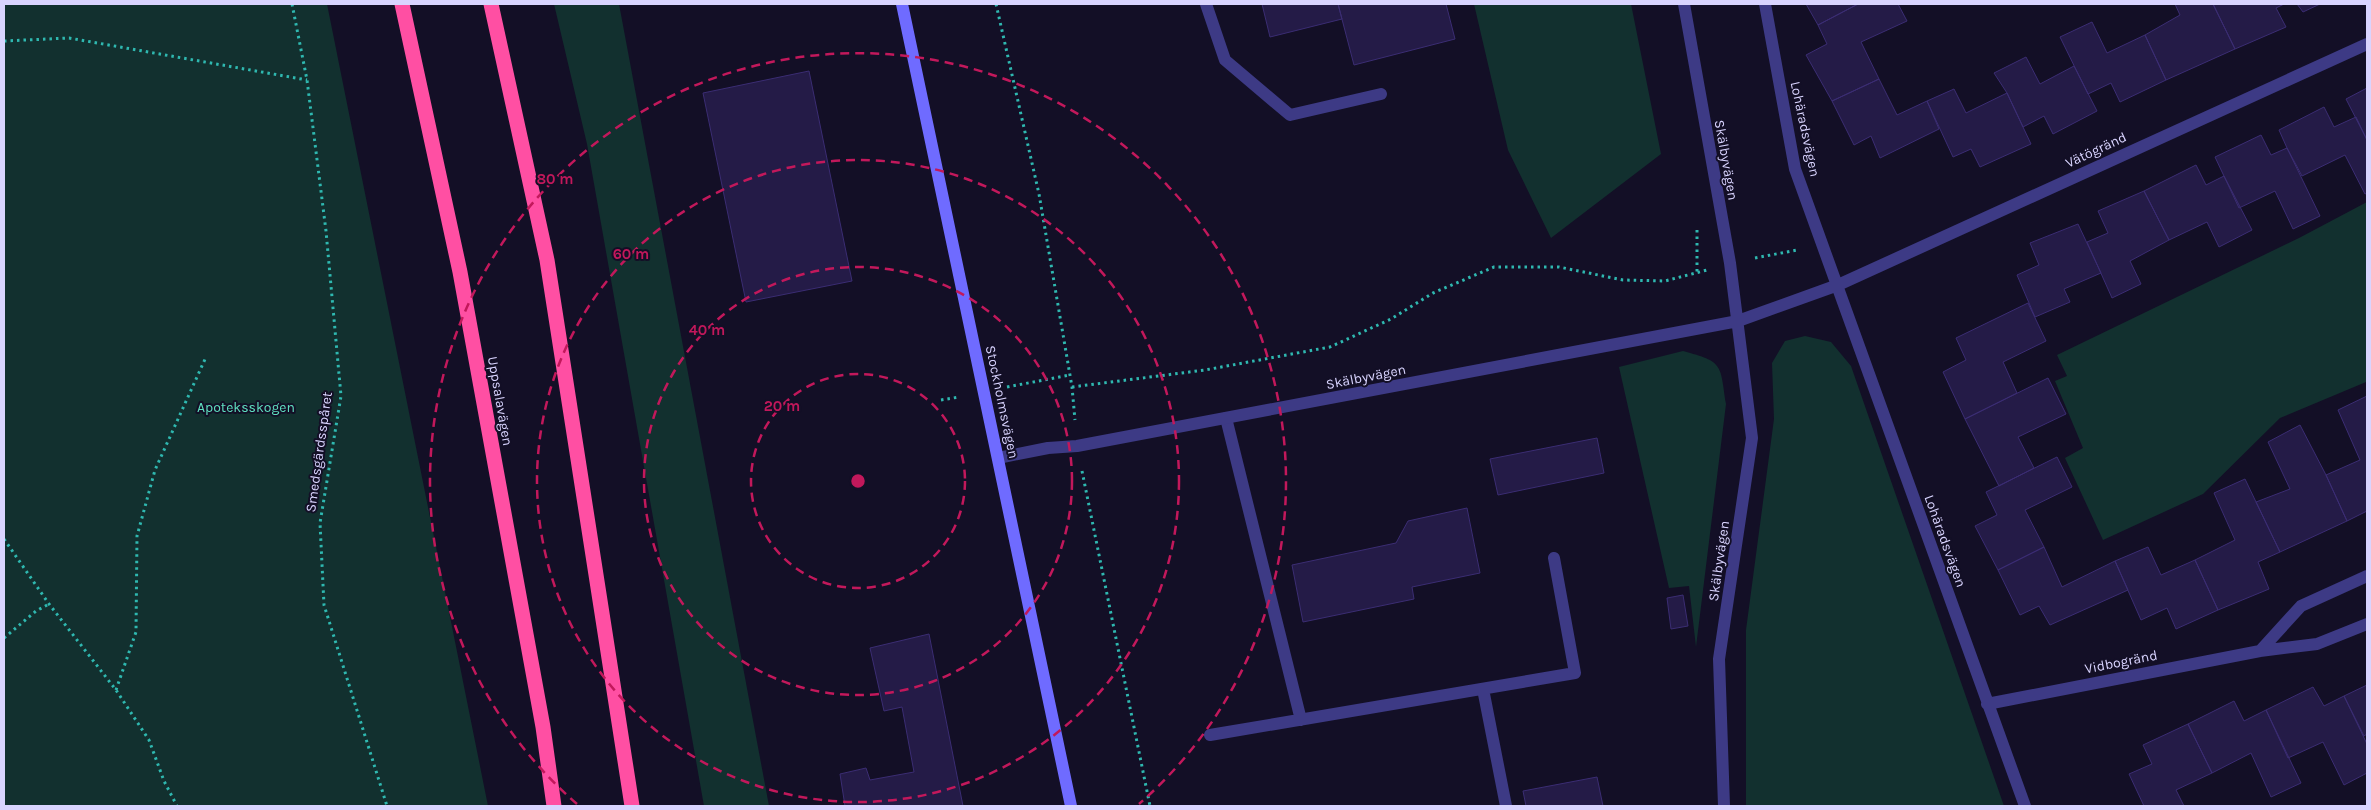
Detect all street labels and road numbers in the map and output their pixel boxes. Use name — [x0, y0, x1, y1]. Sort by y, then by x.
street label: Lohäradsvägen — [1787, 80, 1823, 178]
street label: Skälbyvägen — [1711, 119, 1741, 201]
street label: Vätögränd — [2063, 128, 2129, 172]
street label: Stockholmsvägen — [982, 344, 1022, 460]
street label: Uppsalavägen — [484, 355, 516, 447]
street label: Skälbyvägen — [1325, 361, 1407, 393]
street label: Smedsgärdsspåret — [302, 391, 336, 513]
street label: Lohäradsvägen — [1920, 492, 1970, 590]
street label: Skälbyvägen — [1705, 520, 1733, 602]
street label: Vidbogränd — [2083, 647, 2159, 677]

